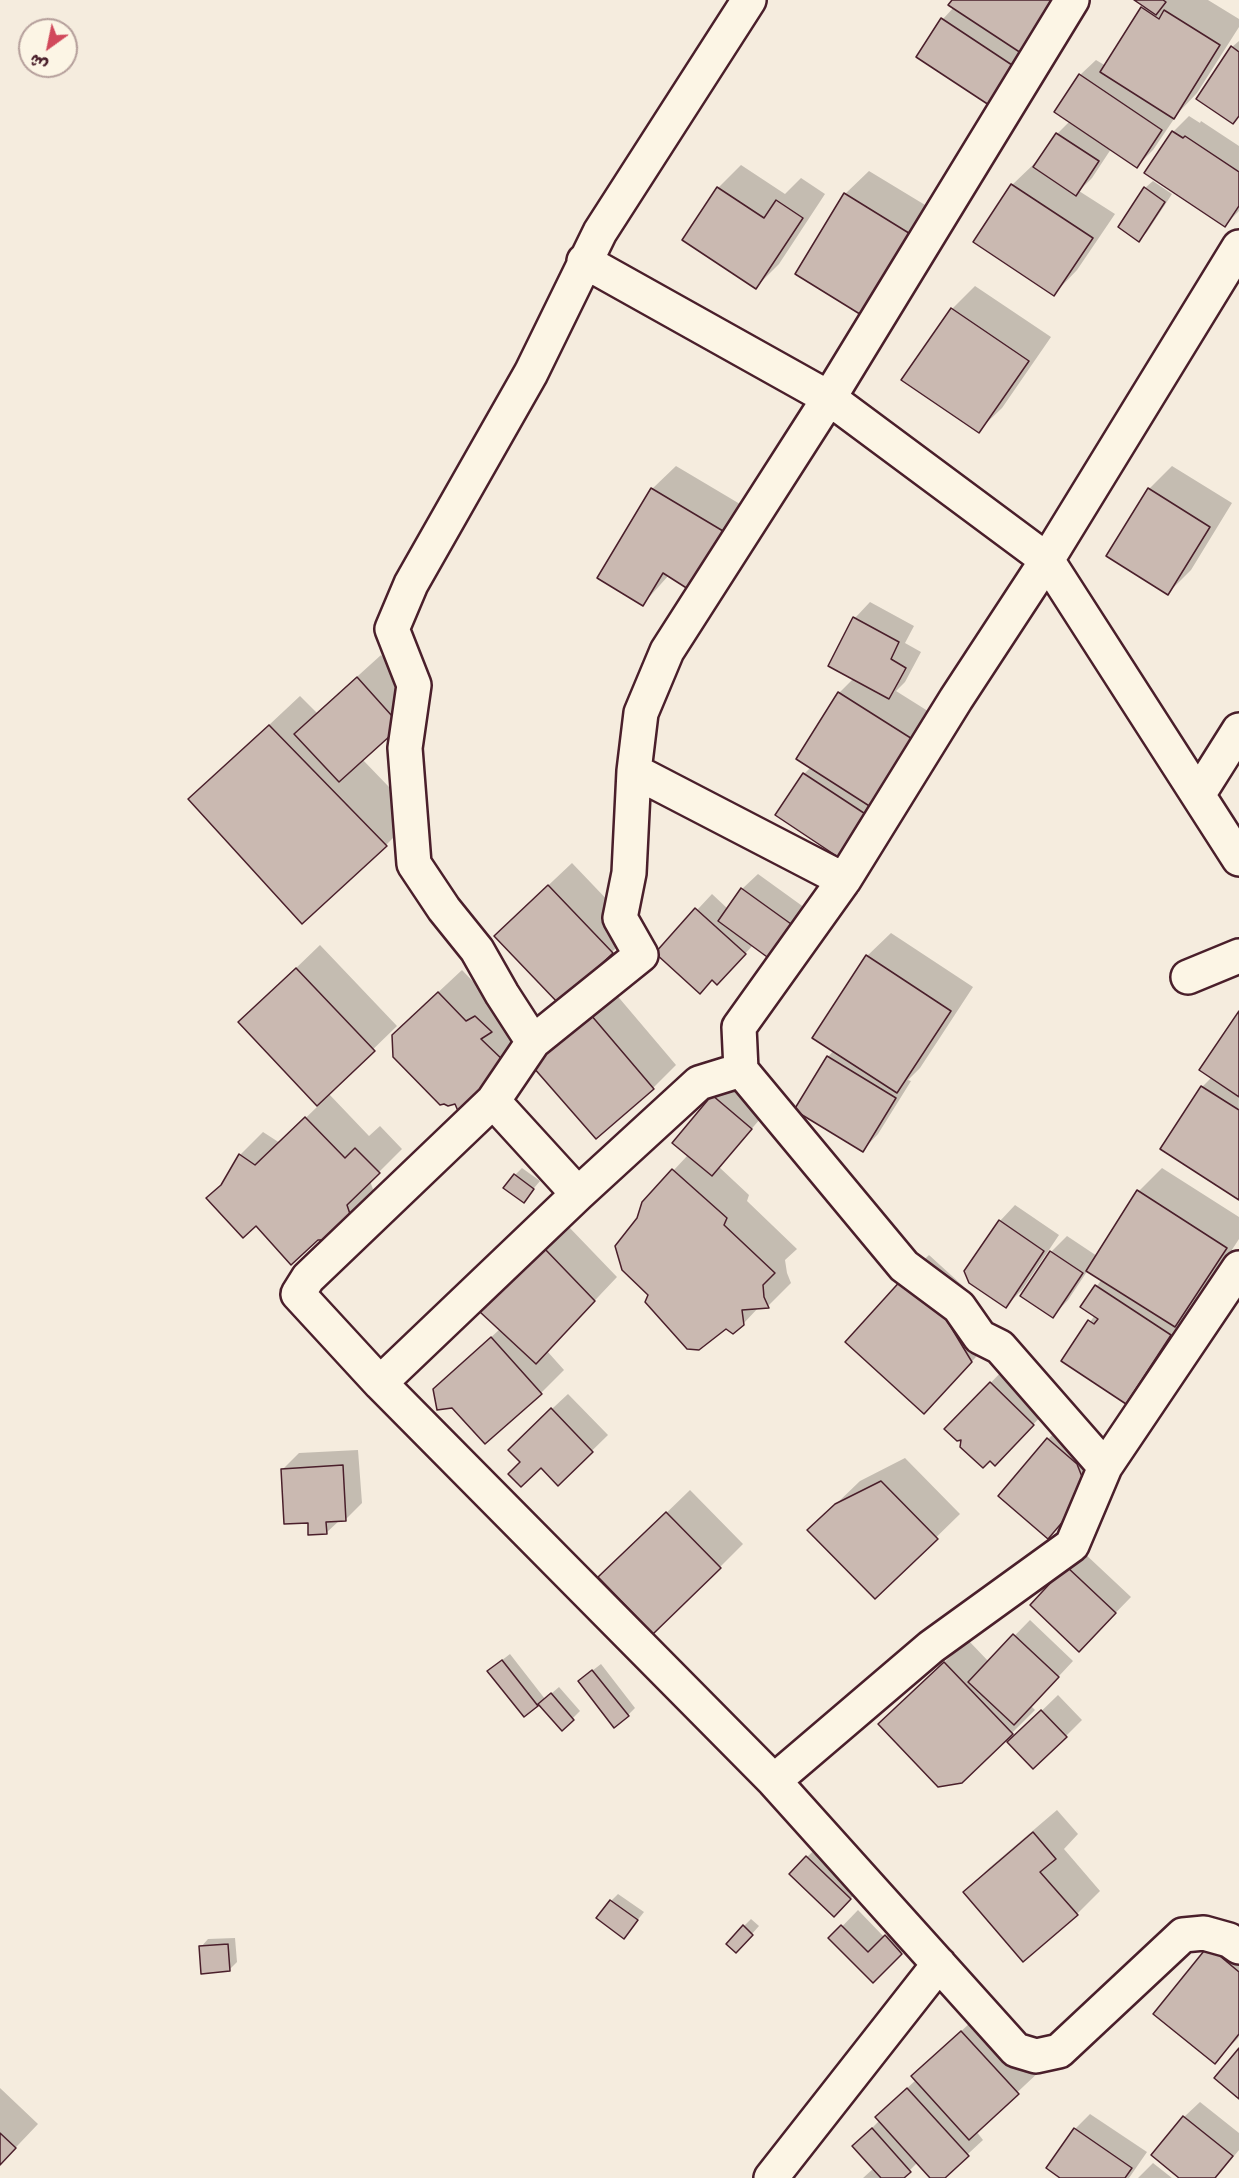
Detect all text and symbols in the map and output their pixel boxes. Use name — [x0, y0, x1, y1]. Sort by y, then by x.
north arrow — [18, 18, 78, 78]
text: ش — [25, 47, 53, 77]

